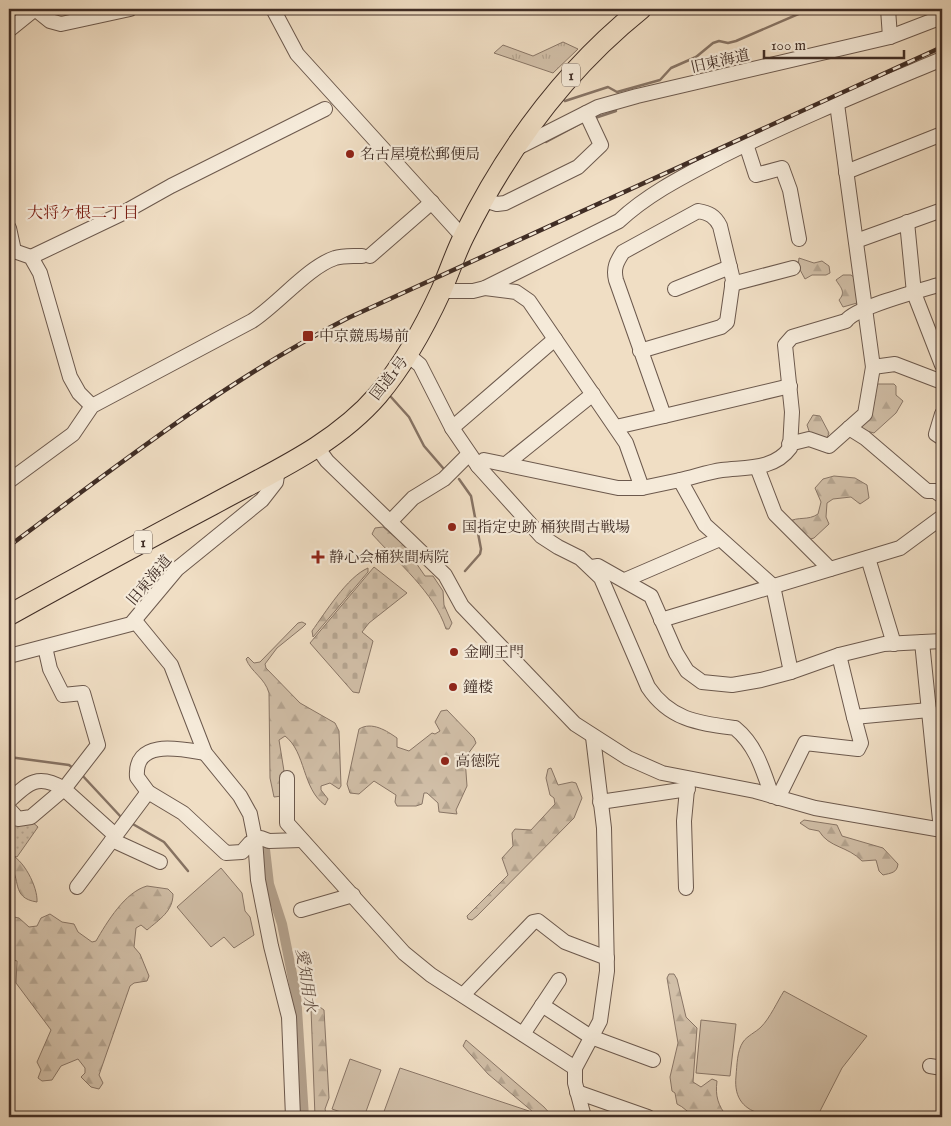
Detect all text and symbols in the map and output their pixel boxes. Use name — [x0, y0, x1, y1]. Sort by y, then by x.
scale bar — [764, 28, 904, 60]
text: 100 m — [771, 36, 807, 55]
street label: 旧東海道 — [689, 45, 751, 77]
road number: 1 — [562, 64, 580, 86]
place label: 名古屋境松郵便局 — [360, 145, 480, 164]
marker: 名古屋境松郵便局 — [344, 148, 356, 160]
district label: 大将ケ根二丁目 — [27, 204, 139, 224]
place label: 中京競馬場前 — [319, 327, 409, 346]
marker: 中京競馬場前 — [301, 329, 315, 343]
street label: 国道1号 — [366, 353, 412, 404]
place label: 国指定史跡 桶狭間古戦場 — [462, 518, 630, 537]
marker: 国指定史跡 桶狭間古戦場 — [446, 521, 458, 533]
road number: 1 — [134, 530, 152, 554]
place label: 静心会桶狭間病院 — [329, 548, 449, 567]
marker: 静心会桶狭間病院 — [311, 550, 325, 564]
street label: 旧東海道 — [123, 551, 176, 609]
place label: 金剛王門 — [464, 643, 524, 662]
marker: 金剛王門 — [448, 646, 460, 658]
place label: 鐘楼 — [463, 678, 493, 697]
marker: 鐘楼 — [447, 681, 459, 693]
place label: 高徳院 — [455, 752, 500, 771]
marker: 高徳院 — [439, 755, 451, 767]
water label: 愛知用水 — [290, 947, 320, 1015]

